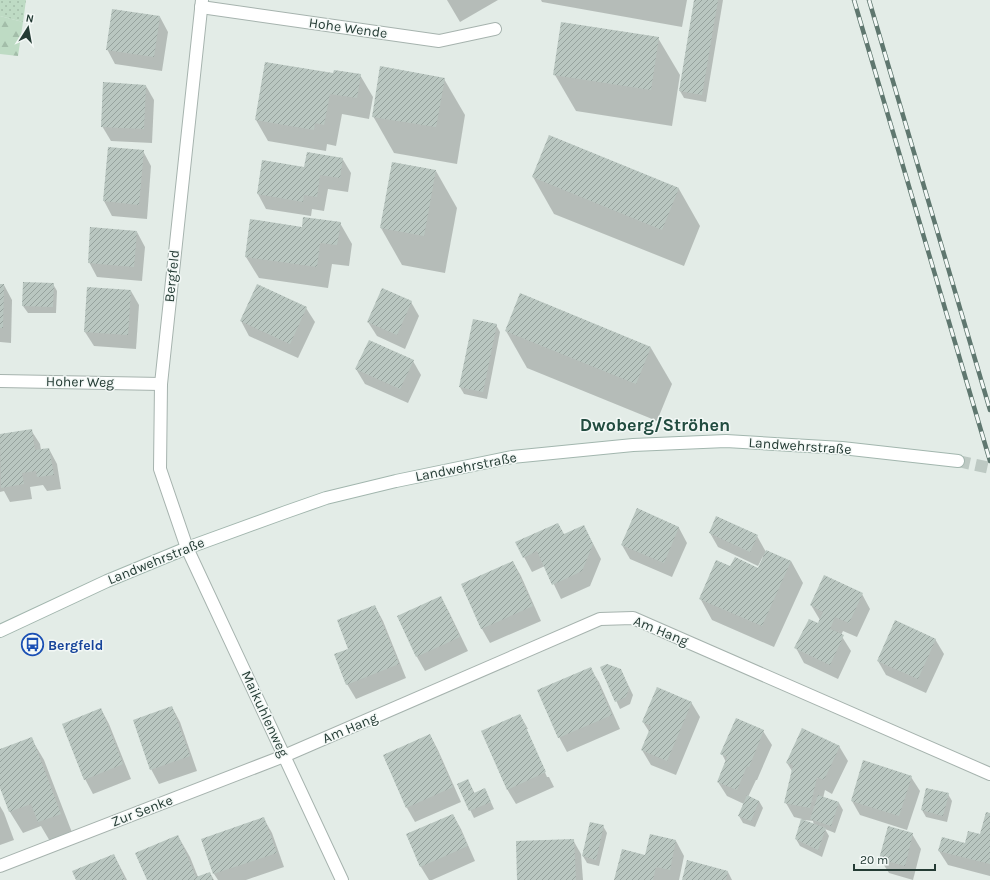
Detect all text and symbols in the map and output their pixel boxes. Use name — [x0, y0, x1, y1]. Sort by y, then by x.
north arrow — [8, 8, 48, 48]
text: N — [25, 12, 35, 26]
street label: Hohe Wende — [308, 14, 388, 42]
street label: Bergfeld — [161, 249, 183, 303]
street label: Hoher Weg — [46, 373, 114, 391]
district label: Dwoberg/Ströhen — [580, 414, 730, 436]
street label: Landwehrstraße — [748, 434, 852, 458]
street label: Landwehrstraße — [414, 449, 518, 485]
street label: Landwehrstraße — [105, 534, 207, 588]
street label: Am Hang — [631, 612, 691, 650]
bus stop icon: Bergfeld — [19, 632, 45, 658]
place label: Bergfeld — [48, 637, 103, 654]
street label: Maikuhlenweg — [238, 668, 292, 760]
street label: Am Hang — [320, 709, 380, 747]
street label: Zur Senke — [109, 792, 175, 830]
scale bar — [854, 846, 935, 872]
text: 20 m — [860, 853, 888, 867]

